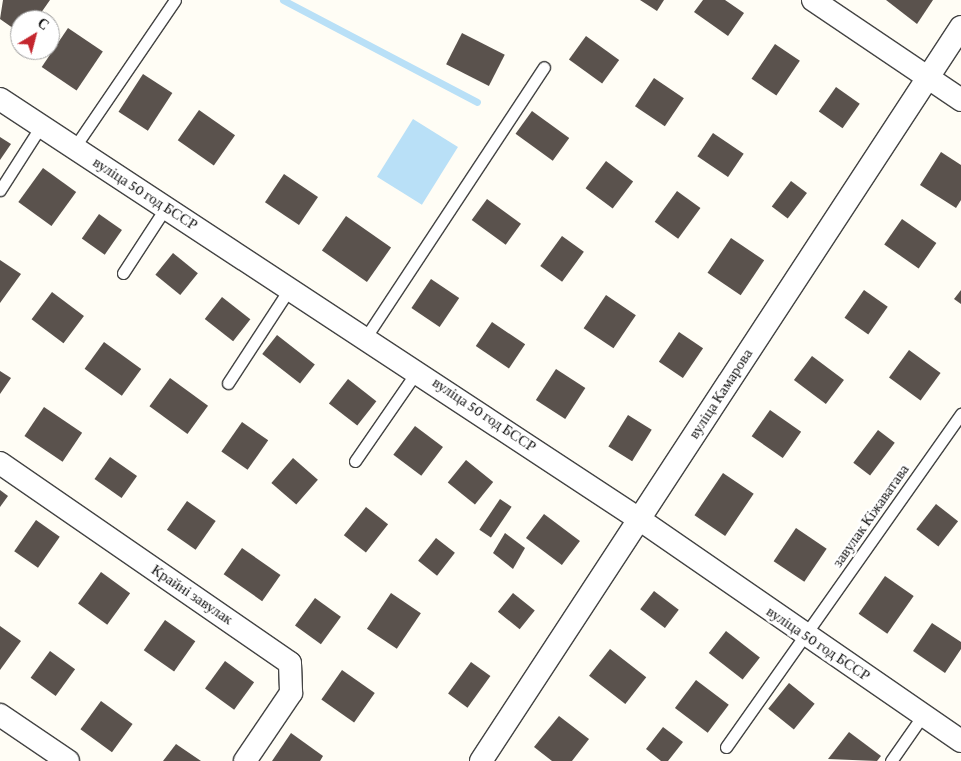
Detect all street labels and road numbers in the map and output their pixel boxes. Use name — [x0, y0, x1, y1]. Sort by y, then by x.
street label: вуліца 50 год БССР — [89, 153, 201, 235]
street label: вуліца Камарова — [685, 346, 757, 442]
street label: вуліца 50 год БССР — [429, 374, 539, 456]
street label: завулак Кіжаватава — [829, 461, 913, 571]
street label: Крайні завулак — [148, 561, 236, 629]
street label: вуліца 50 год БССР — [763, 603, 873, 685]

